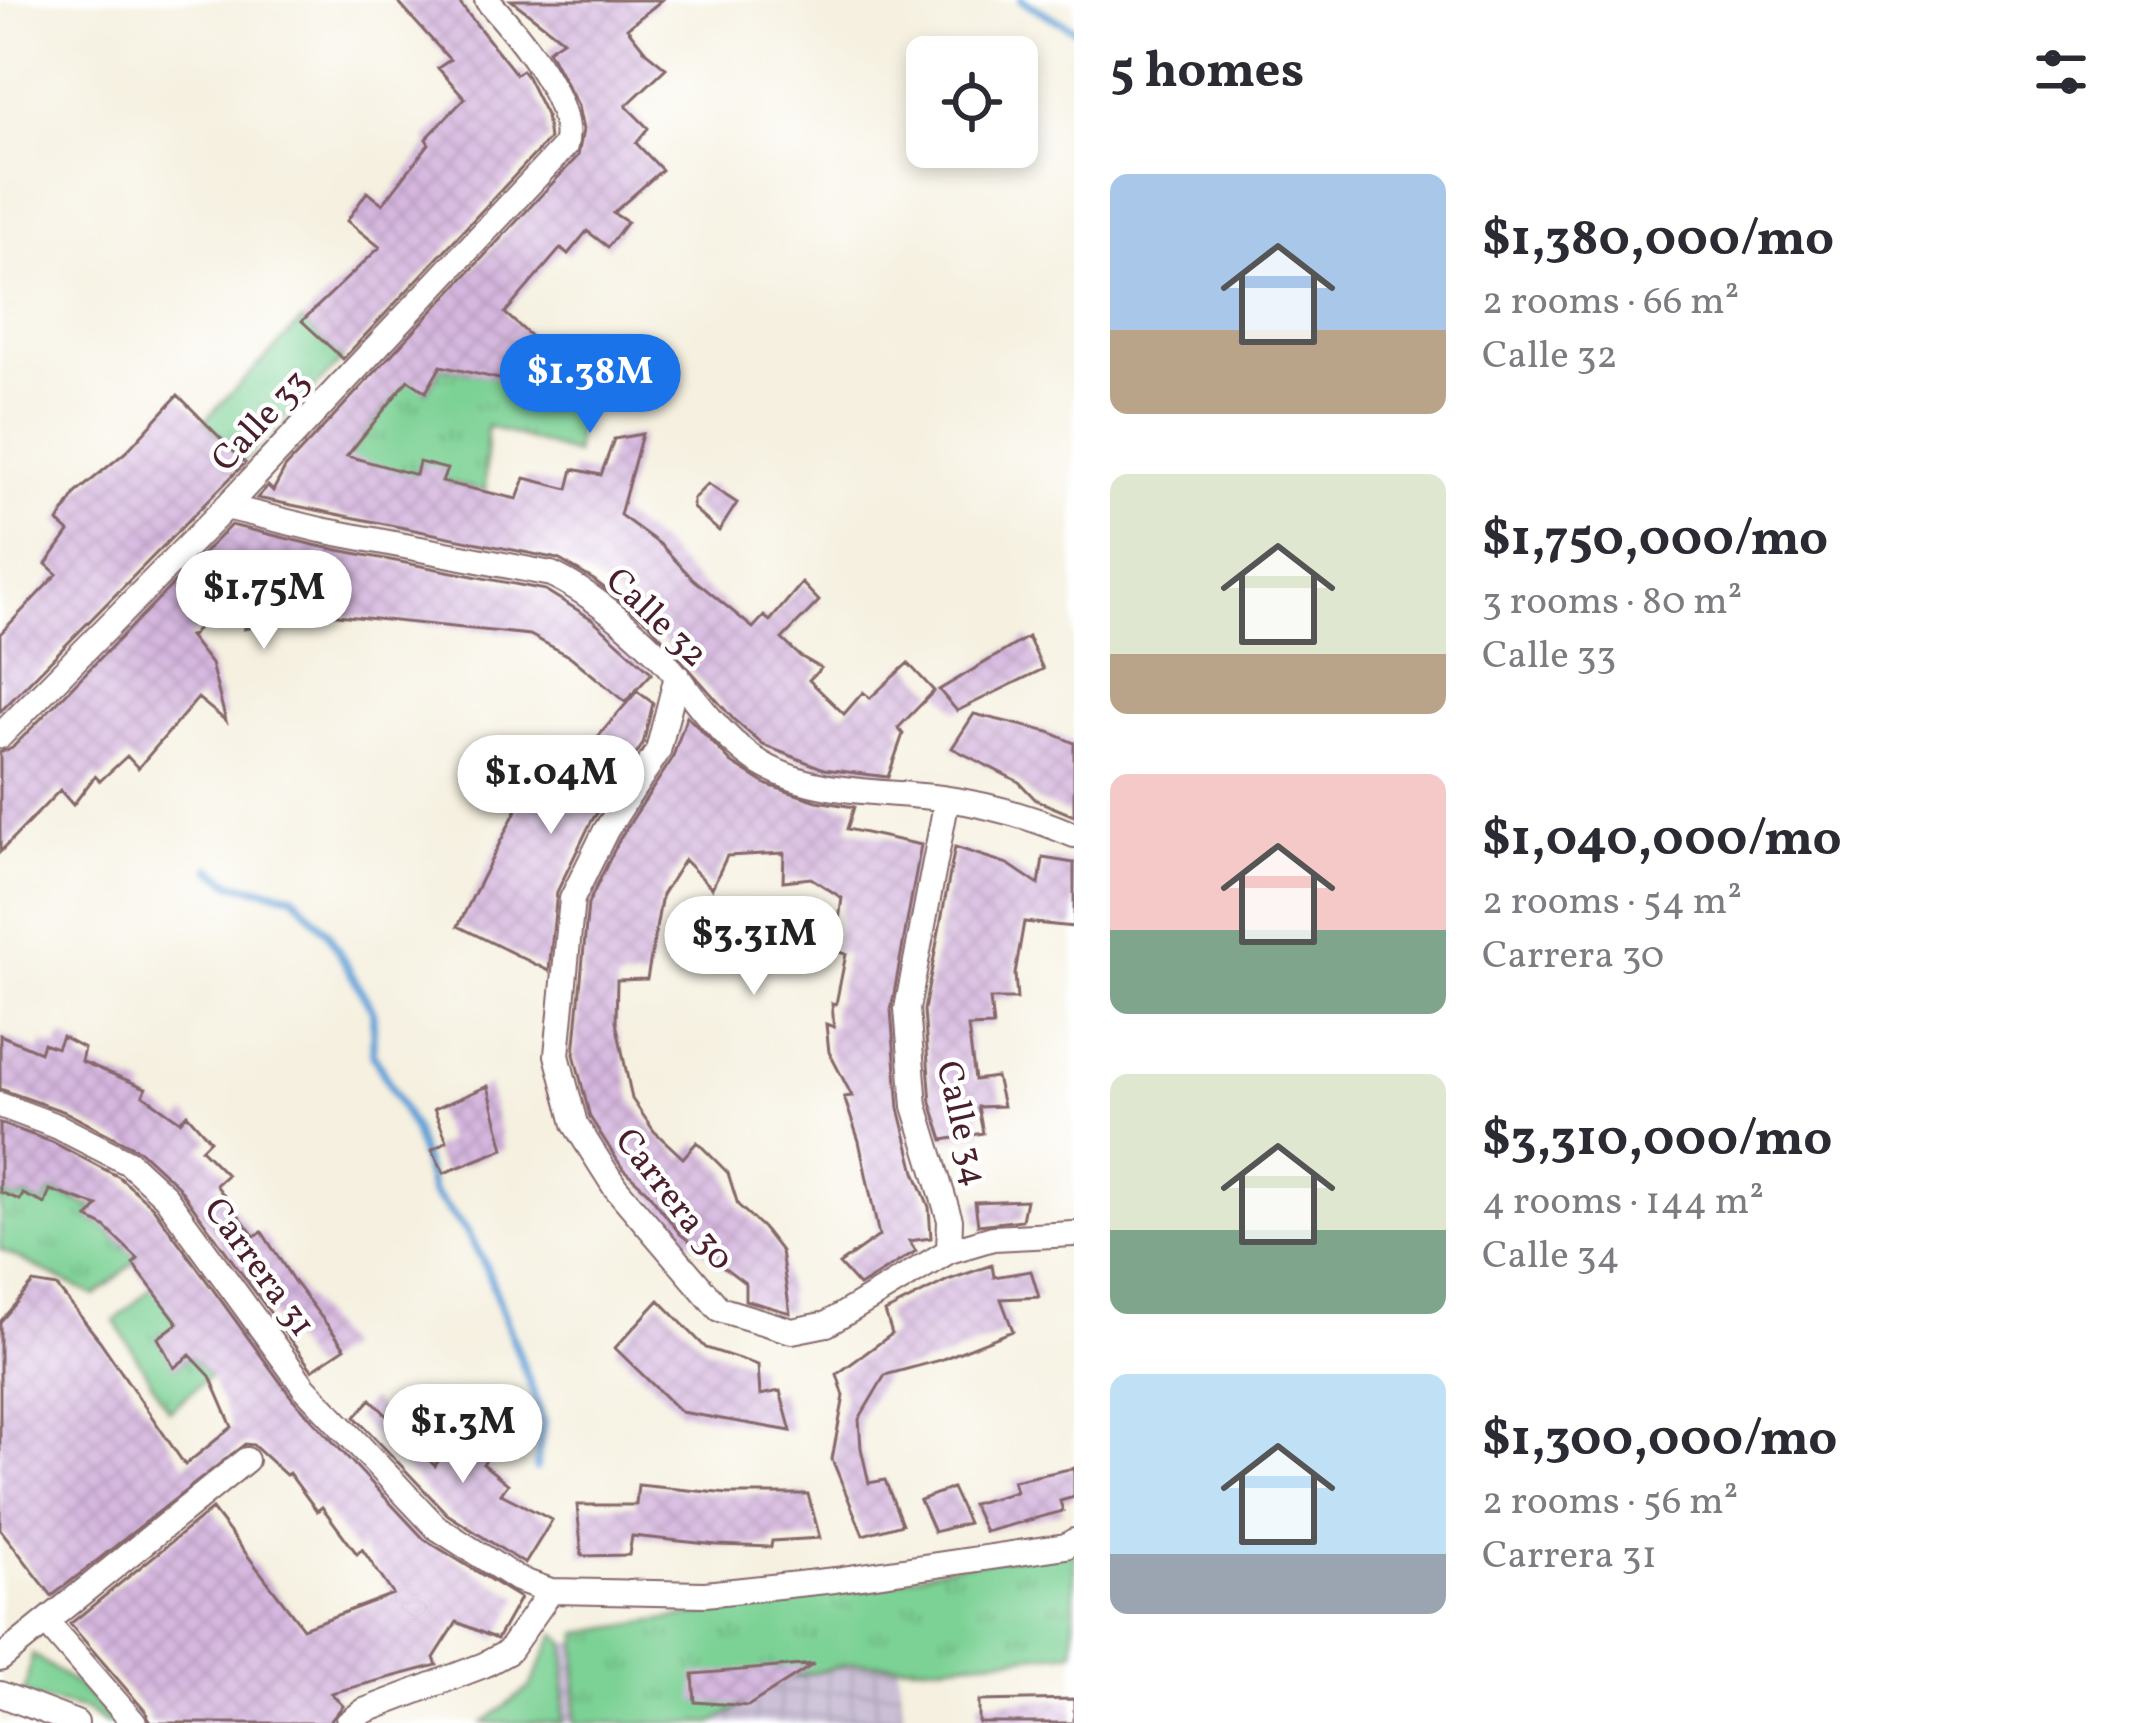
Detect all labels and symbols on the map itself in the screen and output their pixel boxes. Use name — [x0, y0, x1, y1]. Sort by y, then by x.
pin: $1.38M — [492, 334, 688, 436]
street label: Calle 33 — [201, 359, 322, 484]
pin: $1.75M — [166, 550, 362, 652]
street label: Calle 32 — [593, 557, 718, 680]
pin: $1.04M — [453, 735, 649, 837]
pin: $3.31M — [656, 896, 852, 998]
street label: Calle 34 — [921, 1056, 999, 1191]
street label: Carrera 30 — [601, 1119, 744, 1282]
street label: Carrera 31 — [190, 1188, 325, 1348]
pin: $1.3M — [379, 1384, 547, 1486]

